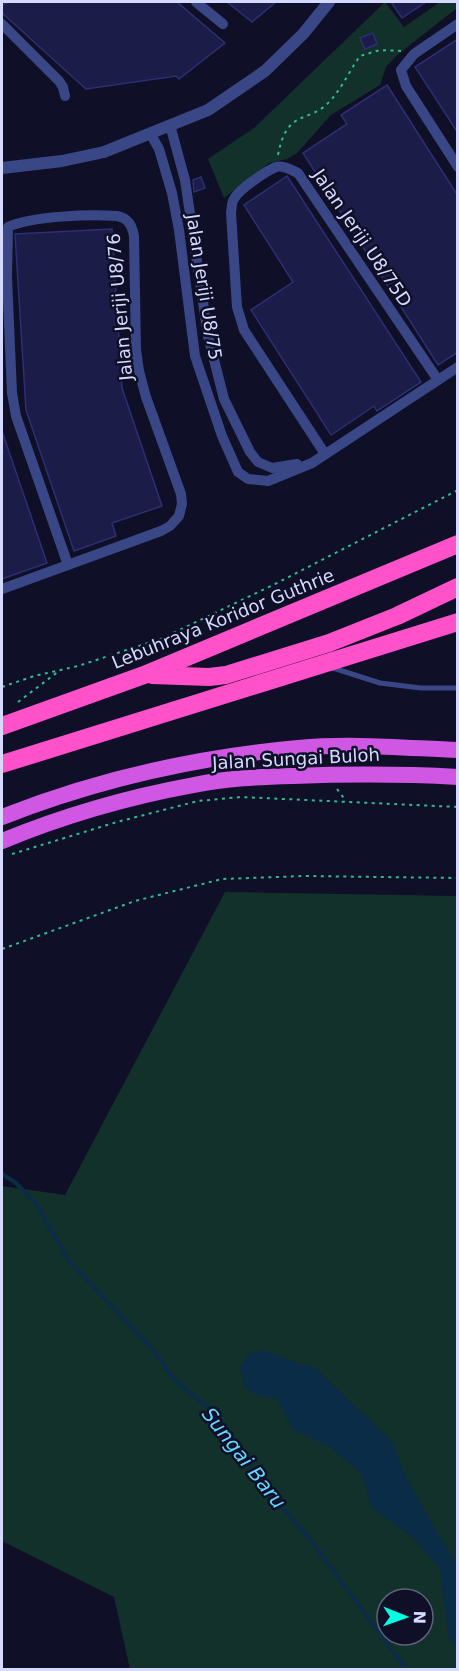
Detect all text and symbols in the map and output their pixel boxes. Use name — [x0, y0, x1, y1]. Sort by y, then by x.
street label: Jalan Jeriji U8/75D — [308, 164, 416, 311]
street label: Jalan Jeriji U8/75 — [182, 211, 226, 361]
street label: Jalan Jeriji U8/76 — [103, 233, 136, 382]
street label: Lebuhraya Koridor Guthrie — [109, 564, 337, 673]
street label: Jalan Sungai Buloh — [210, 744, 380, 773]
water label: Sungai Baru — [197, 1403, 291, 1513]
north arrow — [375, 1587, 435, 1647]
text: N — [410, 1610, 429, 1624]

